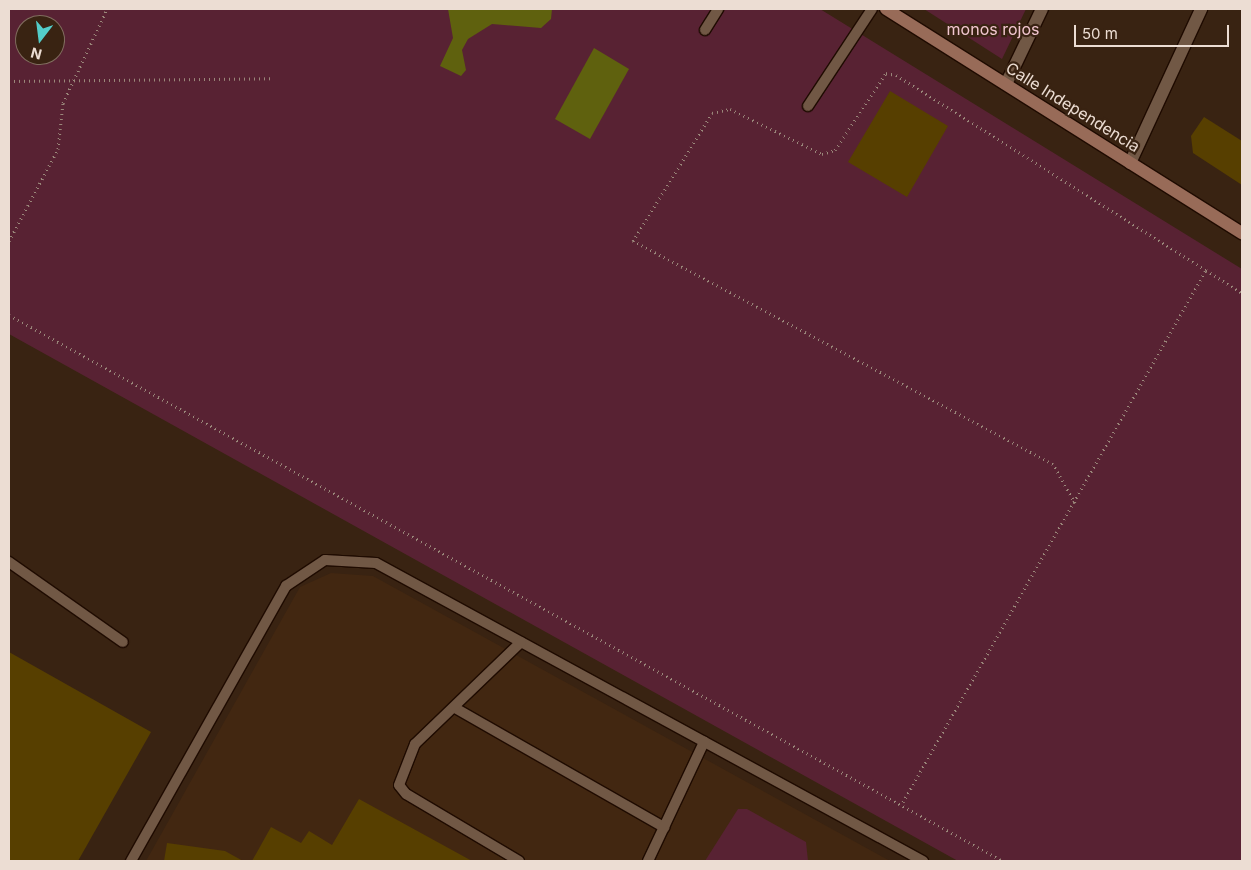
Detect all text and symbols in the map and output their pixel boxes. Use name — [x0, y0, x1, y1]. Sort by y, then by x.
north arrow — [15, 15, 65, 65]
scale bar — [1076, 15, 1231, 47]
park label: monos rojos — [947, 19, 1039, 39]
text: 50 m — [1082, 24, 1118, 43]
text: N — [29, 44, 44, 64]
street label: Calle Independencia — [1002, 58, 1144, 156]

